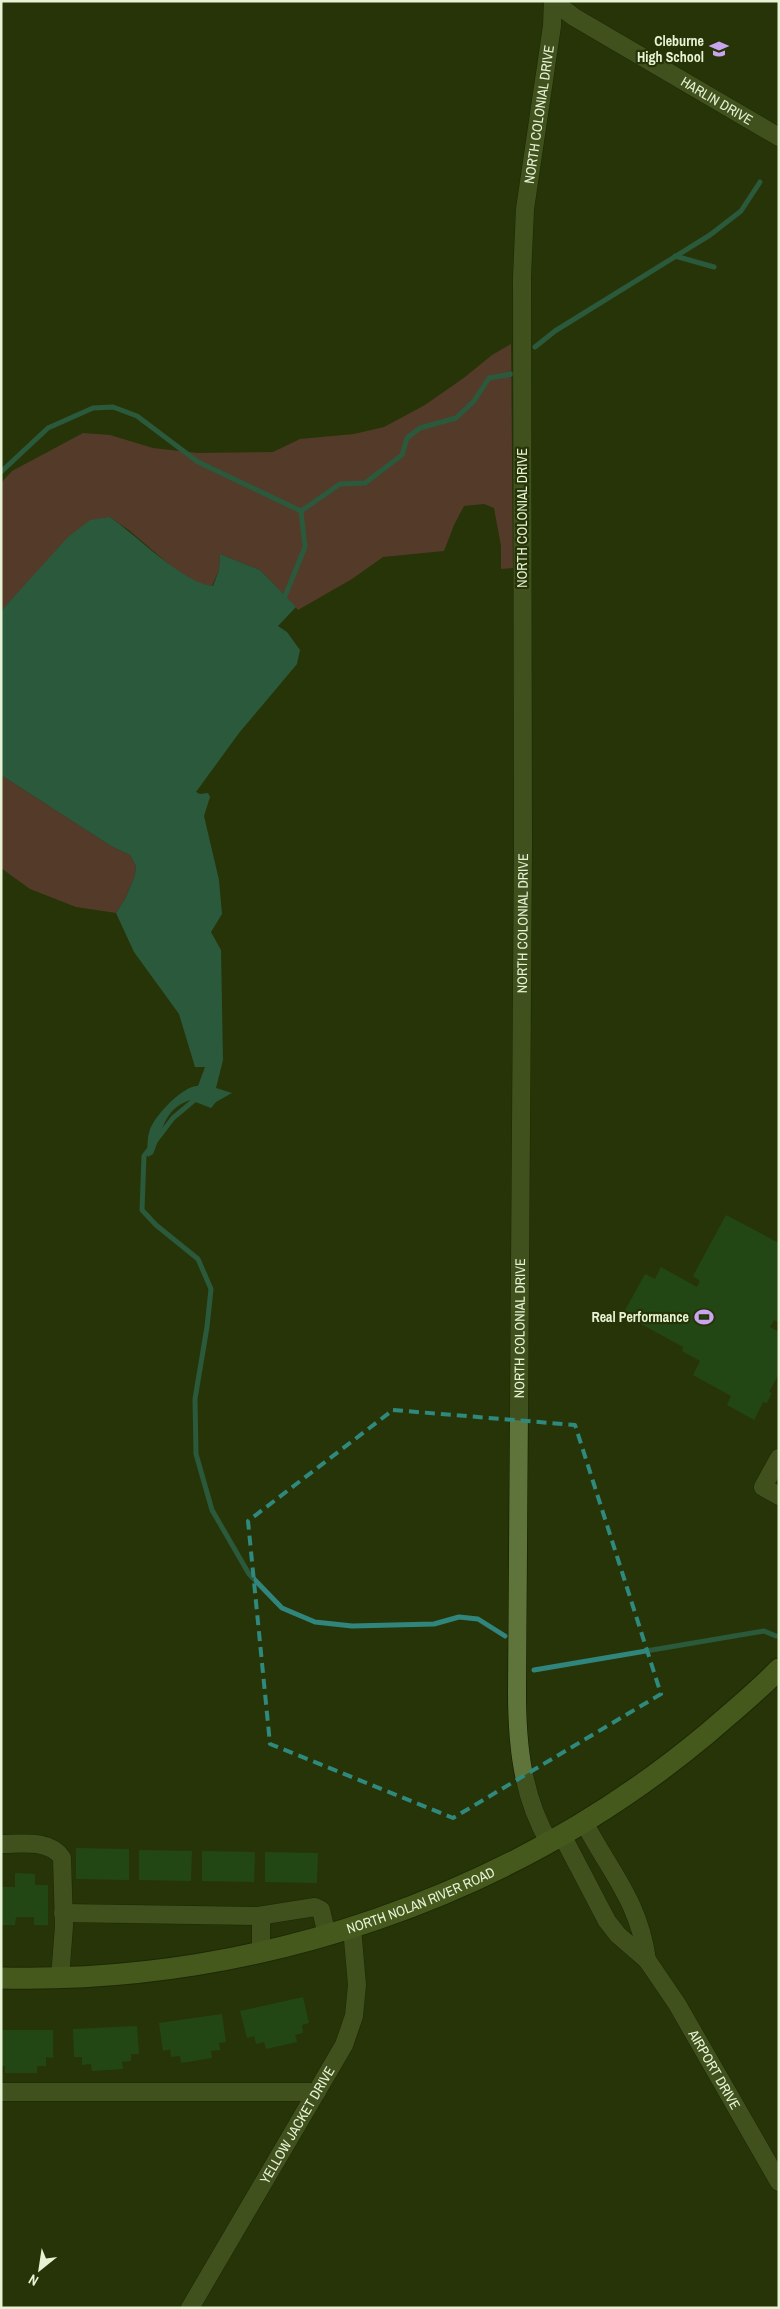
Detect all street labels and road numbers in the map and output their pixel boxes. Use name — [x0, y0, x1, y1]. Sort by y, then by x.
street label: NORTH COLONIAL DRIVE — [520, 44, 558, 185]
street label: HARLIN DRIVE — [678, 73, 756, 129]
street label: NORTH COLONIAL DRIVE — [513, 448, 531, 588]
street label: NORTH COLONIAL DRIVE — [513, 853, 532, 993]
street label: NORTH COLONIAL DRIVE — [510, 1258, 529, 1398]
street label: NORTH NOLAN RIVER ROAD — [344, 1863, 498, 1938]
street label: AIRPORT DRIVE — [684, 2026, 745, 2113]
street label: YELLOW JACKET DRIVE — [256, 2063, 339, 2187]

